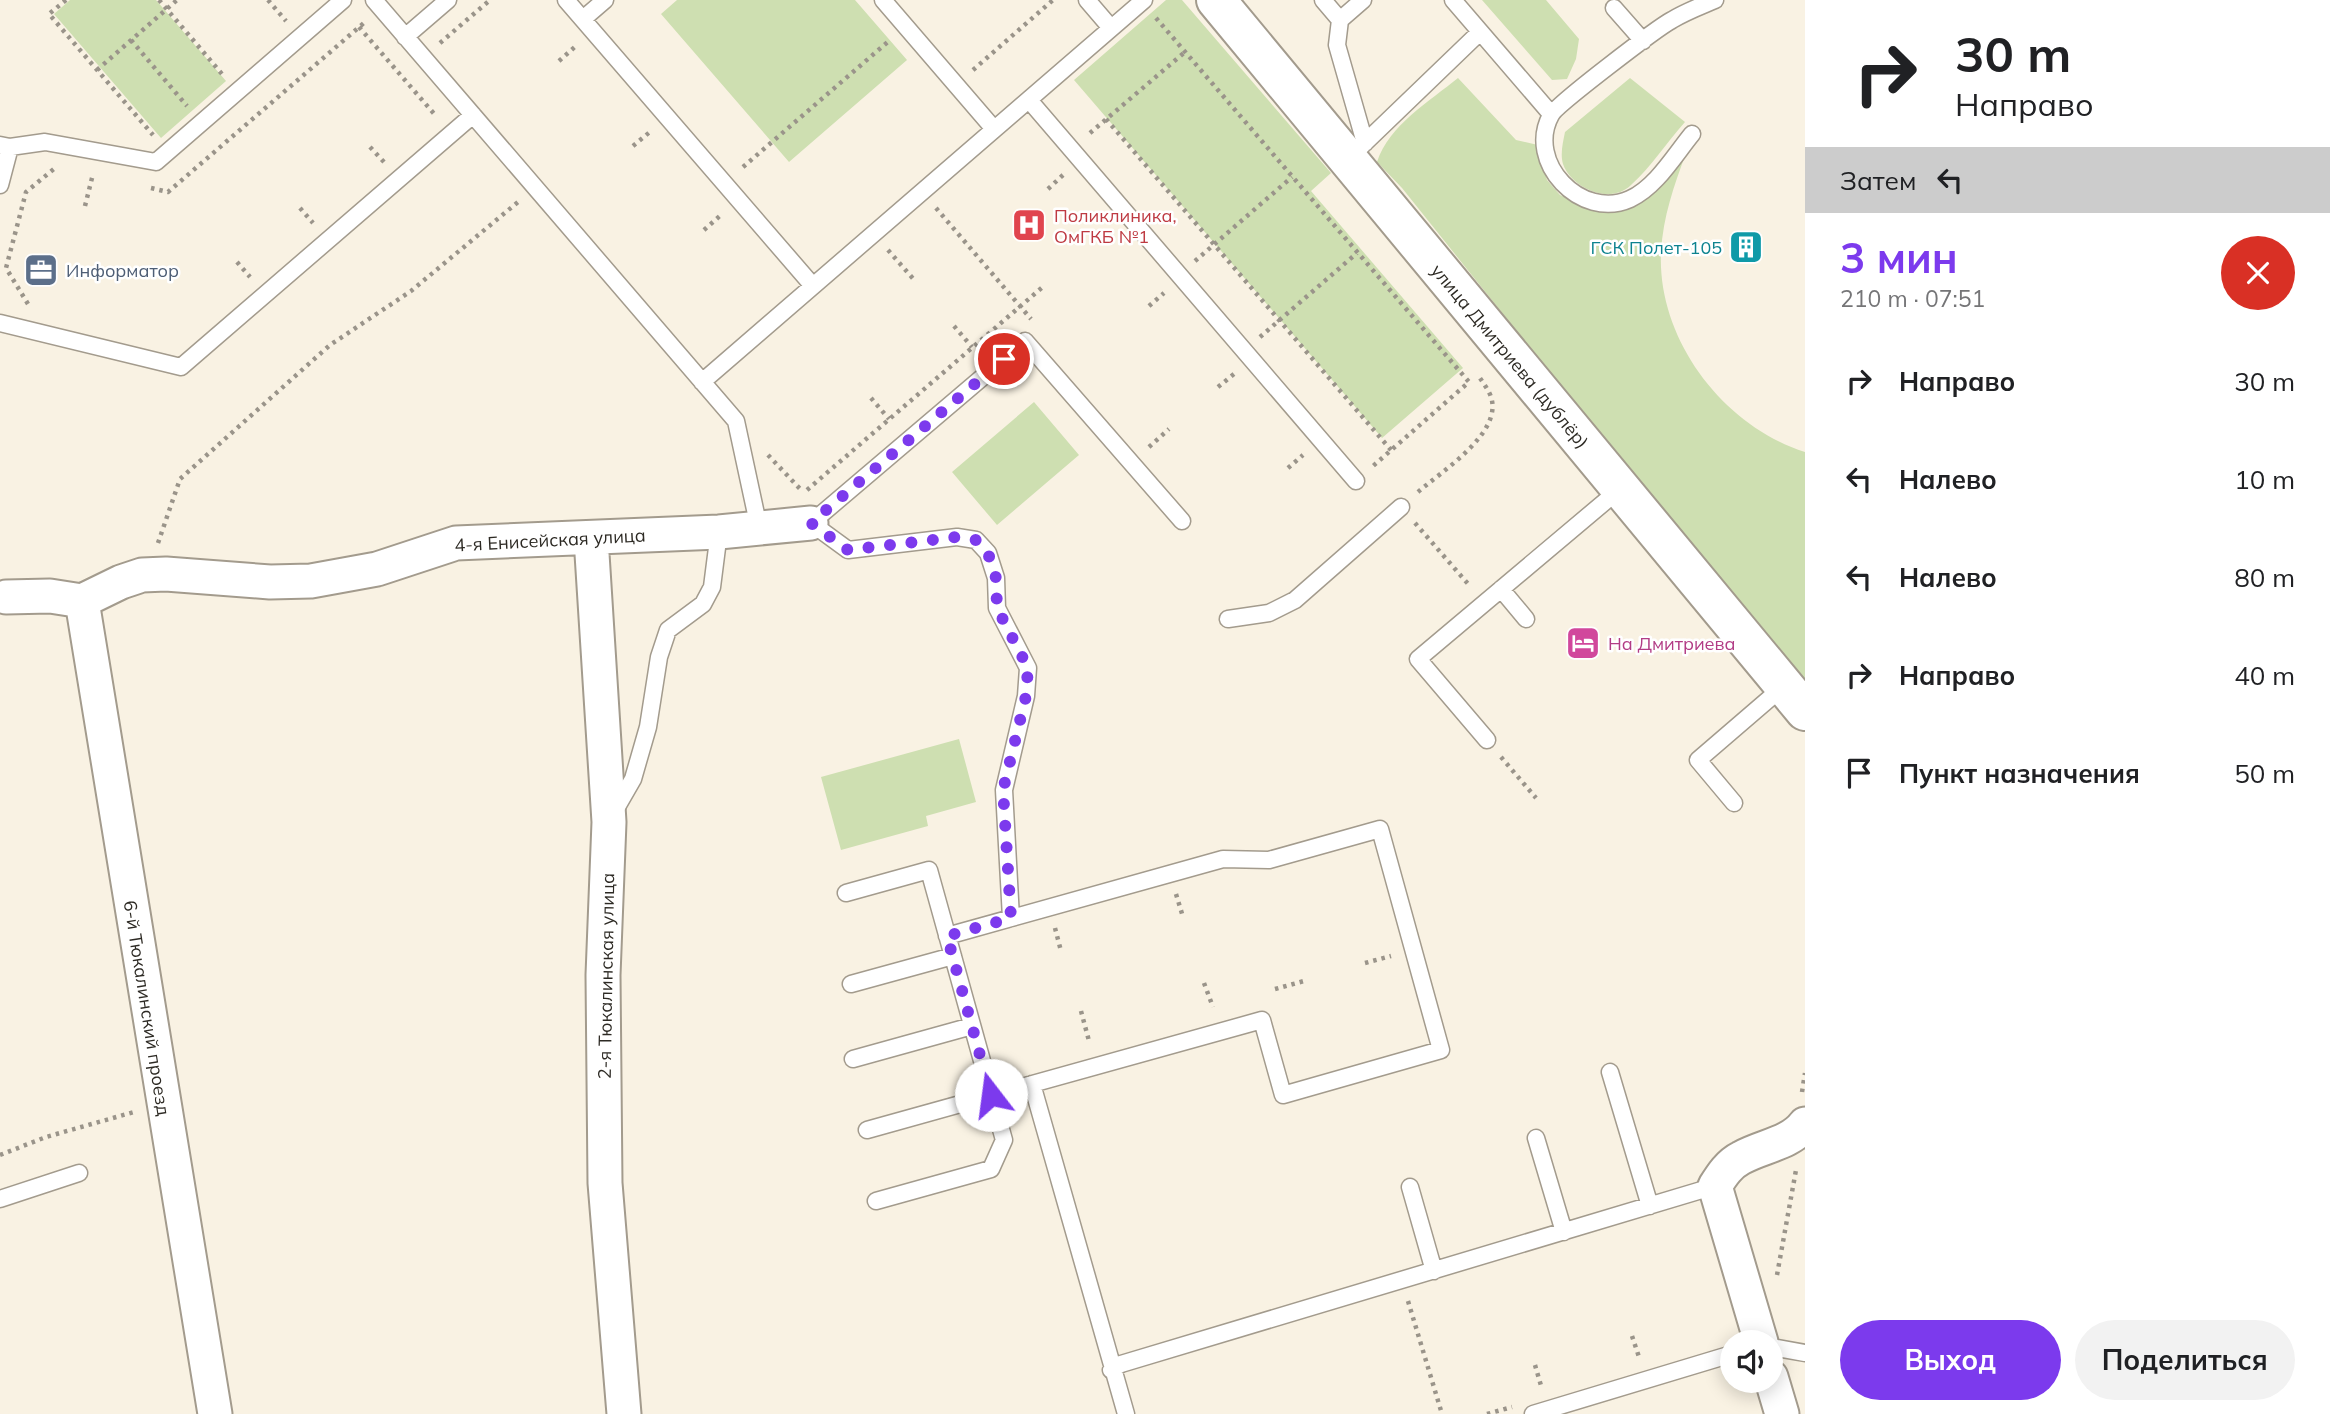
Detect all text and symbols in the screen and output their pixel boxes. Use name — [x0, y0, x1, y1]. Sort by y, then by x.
text: 30 m — [1955, 23, 2071, 84]
icon: right — [1840, 28, 1931, 119]
text: Направо — [1955, 84, 2094, 124]
icon: left — [1931, 161, 1969, 199]
text: Затем — [1840, 164, 1917, 197]
place label: Поликлиника, ОмГКБ №1 — [1054, 204, 1177, 248]
hospital icon: Поликлиника, ОмГКБ №1 — [1010, 206, 1048, 244]
building icon: ГСК Полет-105 — [1727, 228, 1765, 266]
text: 3 мин — [1840, 231, 1958, 284]
place label: ГСК Полет-105 — [1590, 236, 1722, 259]
button: close — [2221, 236, 2295, 310]
office icon: Информатор — [22, 251, 60, 289]
place label: Информатор — [66, 259, 179, 282]
street label: улица Дмитриева (дублёр) — [1426, 259, 1594, 453]
text: 210 m · 07:51 — [1840, 284, 1985, 313]
pin — [974, 329, 1034, 389]
icon: arrive — [985, 340, 1023, 378]
icon: right — [1840, 362, 1878, 400]
text: Направо — [1899, 365, 2015, 398]
text: 30 m — [2234, 365, 2295, 398]
icon: left — [1840, 460, 1878, 498]
text: Налево — [1899, 463, 1997, 496]
text: 10 m — [2234, 463, 2295, 496]
street label: 4-я Енисейская улица — [454, 523, 646, 557]
icon: left — [1840, 558, 1878, 596]
text: Налево — [1899, 561, 1997, 594]
text: 80 m — [2234, 561, 2295, 594]
hotel icon: На Дмитриева — [1564, 624, 1602, 662]
place label: На Дмитриева — [1608, 632, 1736, 655]
icon: right — [1840, 656, 1878, 694]
text: Направо — [1899, 659, 2015, 692]
text: 40 m — [2234, 659, 2295, 692]
icon: arrive — [1840, 754, 1878, 792]
text: Пункт назначения — [1899, 757, 2140, 790]
text: 50 m — [2234, 757, 2295, 790]
street label: 2-я Тюкалинская улица — [593, 873, 619, 1079]
street label: 6-й Тюкалинский проезд — [119, 899, 175, 1117]
position arrow — [954, 1058, 1028, 1132]
button: Выход — [1840, 1320, 2061, 1400]
button: Поделиться — [2075, 1320, 2295, 1400]
map controls — [1720, 1330, 1783, 1393]
button: sound — [1720, 1330, 1783, 1393]

